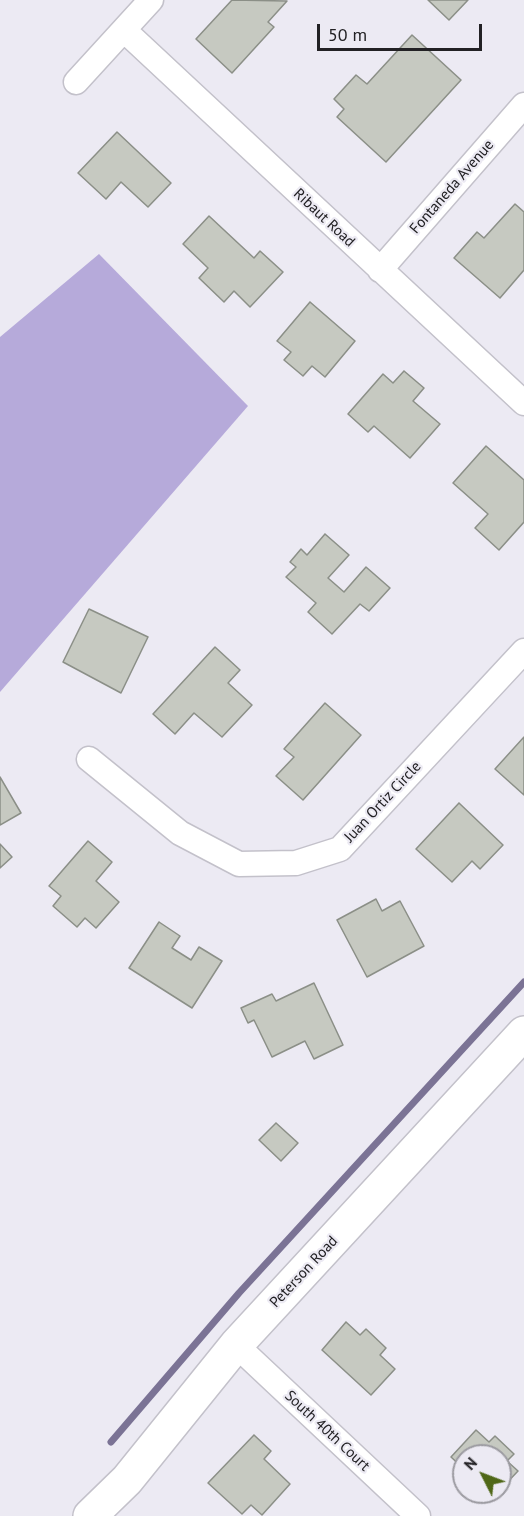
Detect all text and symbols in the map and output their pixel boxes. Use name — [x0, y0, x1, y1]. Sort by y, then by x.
scale bar — [320, 12, 485, 50]
text: 50 m — [328, 23, 367, 46]
street label: Fontaneda Avenue — [406, 136, 498, 238]
street label: Ribaut Road — [290, 185, 358, 251]
street label: Juan Ortiz Circle — [341, 758, 425, 846]
street label: Peterson Road — [266, 1232, 342, 1312]
street label: South 40th Court — [281, 1387, 373, 1475]
north arrow — [452, 1444, 512, 1504]
text: N — [459, 1453, 481, 1474]

